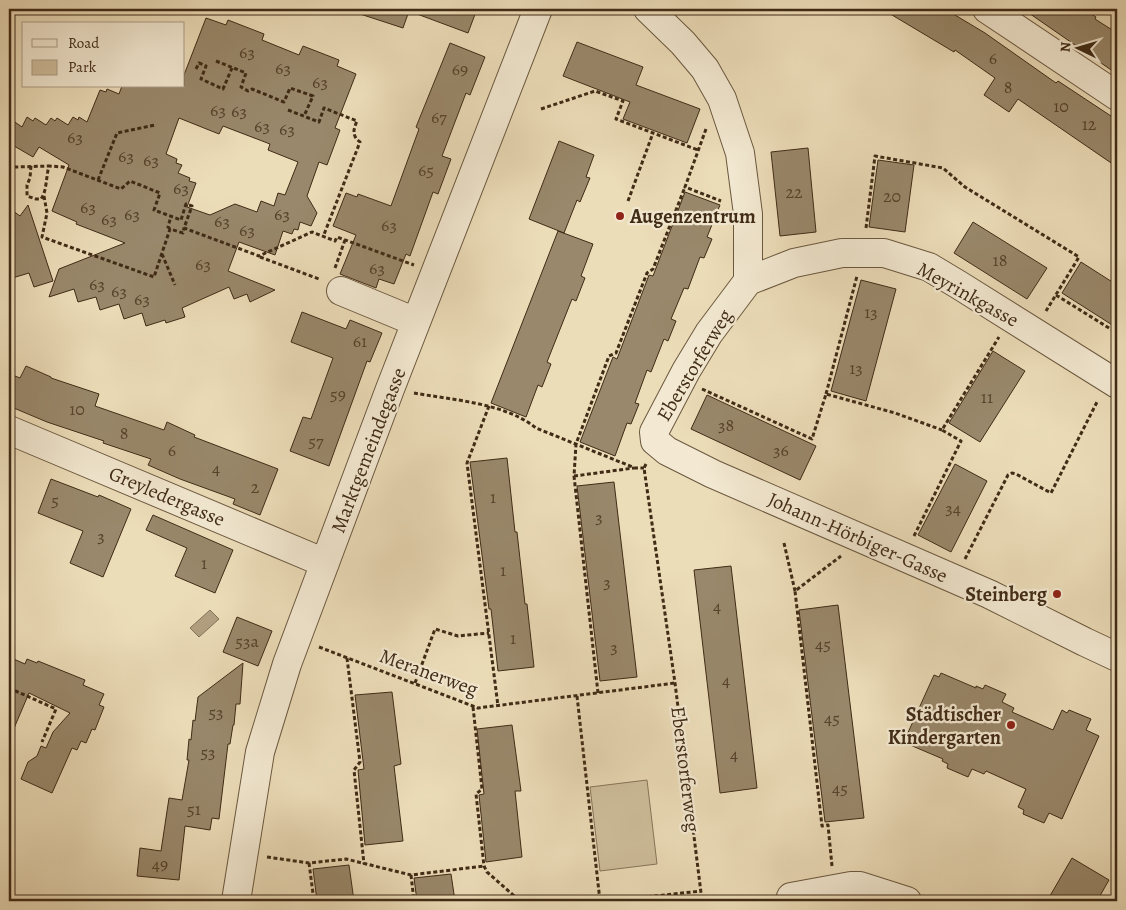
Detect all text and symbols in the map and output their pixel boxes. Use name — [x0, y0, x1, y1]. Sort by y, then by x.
legend — [22, 22, 185, 88]
north arrow — [1054, 22, 1104, 72]
text: Road — [68, 33, 100, 53]
house number: 63 — [239, 40, 255, 64]
text: N — [1056, 41, 1075, 53]
house number: 6 — [989, 46, 997, 70]
house number: 63 — [275, 56, 291, 80]
text: Park — [68, 57, 97, 77]
house number: 69 — [452, 57, 468, 81]
house number: 63 — [312, 70, 328, 94]
house number: 8 — [1004, 75, 1012, 99]
house number: 10 — [1053, 94, 1069, 118]
house number: 63 — [210, 98, 226, 122]
house number: 63 — [231, 99, 247, 123]
house number: 67 — [431, 105, 447, 129]
house number: 12 — [1082, 112, 1097, 136]
house number: 63 — [254, 114, 270, 138]
house number: 63 — [279, 117, 295, 141]
house number: 63 — [67, 125, 83, 149]
house number: 63 — [118, 144, 134, 168]
house number: 63 — [143, 148, 159, 172]
house number: 65 — [418, 158, 434, 182]
house number: 63 — [173, 176, 189, 200]
house number: 22 — [785, 180, 803, 204]
house number: 20 — [883, 184, 901, 208]
house number: 63 — [80, 195, 96, 219]
house number: 63 — [124, 202, 140, 226]
house number: 63 — [274, 202, 290, 226]
place label: Augenzentrum — [629, 203, 756, 230]
house number: 63 — [101, 207, 117, 231]
house number: 63 — [214, 209, 230, 233]
marker: Augenzentrum — [614, 210, 626, 222]
house number: 63 — [381, 213, 397, 237]
house number: 63 — [239, 218, 255, 242]
house number: 18 — [993, 248, 1007, 272]
house number: 63 — [195, 252, 211, 276]
street label: Meyrinkgasse — [912, 255, 1023, 333]
house number: 63 — [369, 256, 385, 280]
house number: 63 — [89, 272, 105, 296]
house number: 63 — [111, 279, 127, 303]
house number: 63 — [134, 287, 150, 311]
house number: 13 — [864, 300, 878, 324]
street label: Eberstorferweg — [650, 304, 739, 426]
house number: 61 — [353, 329, 367, 353]
house number: 13 — [849, 356, 863, 380]
street label: Marktgemeindegasse — [324, 364, 412, 537]
house number: 59 — [330, 382, 346, 406]
house number: 11 — [981, 385, 993, 409]
house number: 10 — [69, 397, 85, 421]
house number: 38 — [718, 413, 734, 437]
house number: 8 — [120, 421, 128, 445]
house number: 57 — [308, 429, 324, 453]
house number: 6 — [168, 438, 176, 462]
house number: 36 — [773, 438, 789, 462]
house number: 4 — [212, 456, 220, 480]
street label: Greyledergasse — [105, 460, 229, 533]
house number: 2 — [251, 475, 260, 499]
house number: 1 — [490, 485, 496, 509]
street label: Johann-Hörbiger-Gasse — [764, 486, 952, 589]
house number: 5 — [51, 488, 59, 512]
house number: 34 — [945, 496, 961, 520]
house number: 3 — [595, 505, 603, 529]
house number: 3 — [97, 524, 105, 548]
house number: 1 — [201, 551, 207, 575]
house number: 1 — [500, 558, 506, 582]
house number: 3 — [603, 570, 611, 594]
place label: Steinberg — [965, 581, 1048, 608]
marker: Steinberg — [1051, 588, 1063, 600]
house number: 4 — [713, 594, 721, 618]
house number: 1 — [510, 626, 516, 650]
house number: 53a — [235, 629, 259, 653]
house number: 45 — [815, 632, 831, 656]
house number: 3 — [610, 635, 618, 659]
street label: Meranerweg — [376, 642, 482, 703]
house number: 4 — [722, 668, 730, 692]
house number: 53 — [208, 700, 224, 724]
place label: Städtischer Kindergarten — [888, 701, 1001, 751]
street label: Eberstorferweg — [664, 705, 707, 834]
house number: 45 — [824, 706, 840, 730]
marker: Städtischer Kindergarten — [1005, 719, 1017, 731]
house number: 53 — [200, 740, 216, 764]
house number: 4 — [730, 742, 738, 766]
house number: 45 — [832, 776, 848, 800]
house number: 51 — [187, 797, 201, 821]
house number: 49 — [152, 852, 168, 876]

